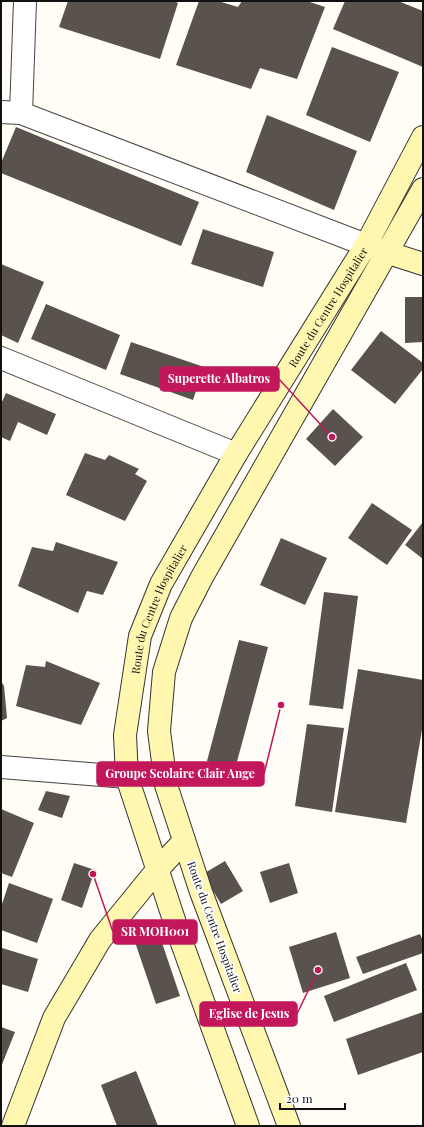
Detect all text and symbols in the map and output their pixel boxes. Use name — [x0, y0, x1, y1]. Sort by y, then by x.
street label: Route du Centre Hospitalier — [284, 244, 371, 370]
callout: Superette Albatros — [160, 367, 279, 391]
text: Superette Albatros — [168, 370, 271, 386]
street label: Route du Centre Hospitalier — [127, 541, 190, 675]
callout: Groupe Scolaire Clair Ange — [97, 762, 264, 786]
text: Groupe Scolaire Clair Ange — [105, 765, 255, 781]
street label: Route du Centre Hospitalier — [184, 859, 246, 995]
callout: SR MOH001 — [113, 920, 197, 944]
text: SR MOH001 — [121, 923, 189, 939]
callout: Eglise de Jesus — [200, 1002, 297, 1026]
text: Eglise de Jesus — [209, 1005, 290, 1021]
scale bar — [280, 1085, 345, 1111]
text: 20 m — [286, 1090, 313, 1106]

